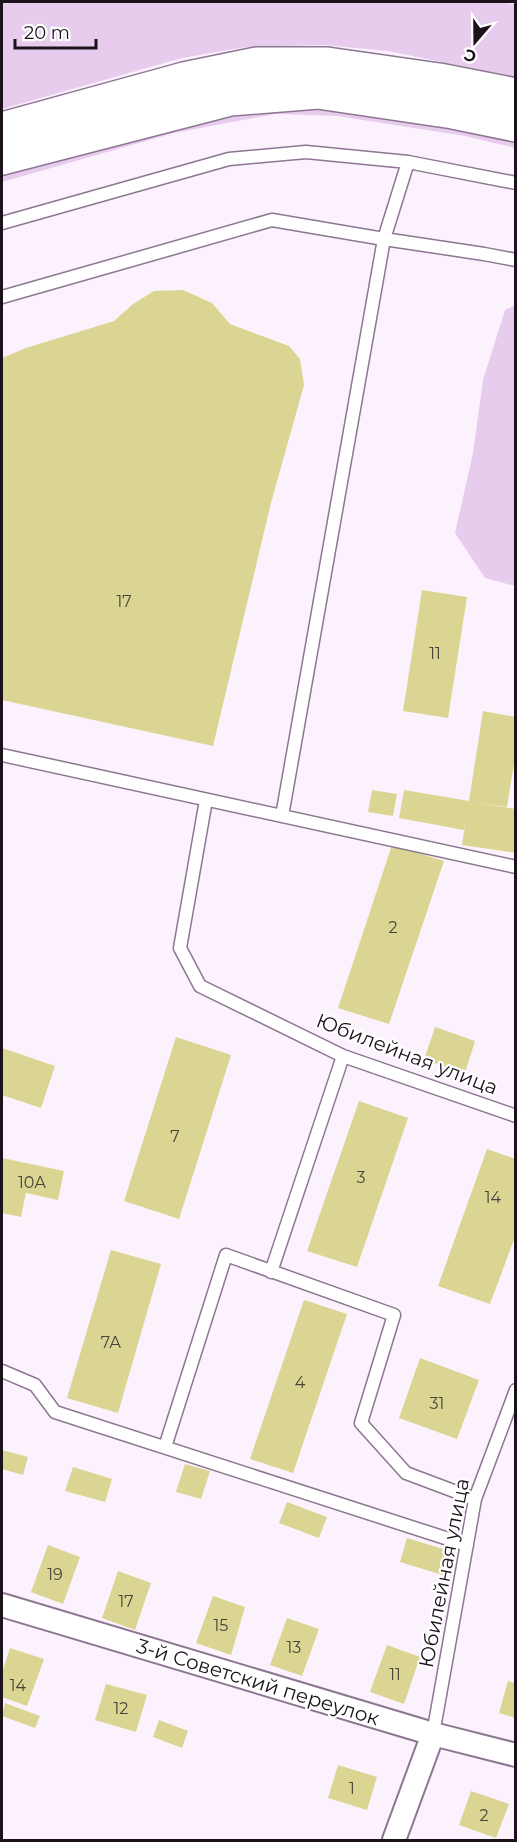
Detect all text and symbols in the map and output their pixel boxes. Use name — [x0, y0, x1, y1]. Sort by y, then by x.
scale bar — [15, 12, 96, 50]
north arrow — [445, 12, 505, 72]
text: 20 m — [24, 22, 70, 44]
text: С — [461, 45, 479, 67]
house number: 17 — [116, 592, 132, 611]
house number: 11 — [429, 644, 441, 663]
house number: 2 — [388, 918, 398, 937]
street label: Юбилейная улица — [313, 1008, 501, 1100]
house number: 7 — [170, 1127, 180, 1146]
house number: 3 — [356, 1168, 366, 1187]
house number: 10А — [18, 1173, 46, 1192]
house number: 14 — [485, 1188, 502, 1207]
house number: 7А — [101, 1333, 121, 1352]
house number: 4 — [295, 1373, 306, 1392]
house number: 31 — [430, 1394, 444, 1413]
street label: Юбилейная улица — [414, 1476, 474, 1670]
house number: 19 — [47, 1565, 63, 1584]
house number: 17 — [118, 1592, 134, 1611]
house number: 15 — [214, 1616, 228, 1635]
street label: 3-й Советский переулок — [134, 1634, 383, 1731]
house number: 13 — [287, 1638, 301, 1657]
house number: 11 — [389, 1665, 401, 1684]
house number: 14 — [10, 1676, 27, 1695]
house number: 12 — [114, 1699, 128, 1718]
house number: 1 — [349, 1779, 355, 1798]
house number: 2 — [479, 1806, 489, 1825]

